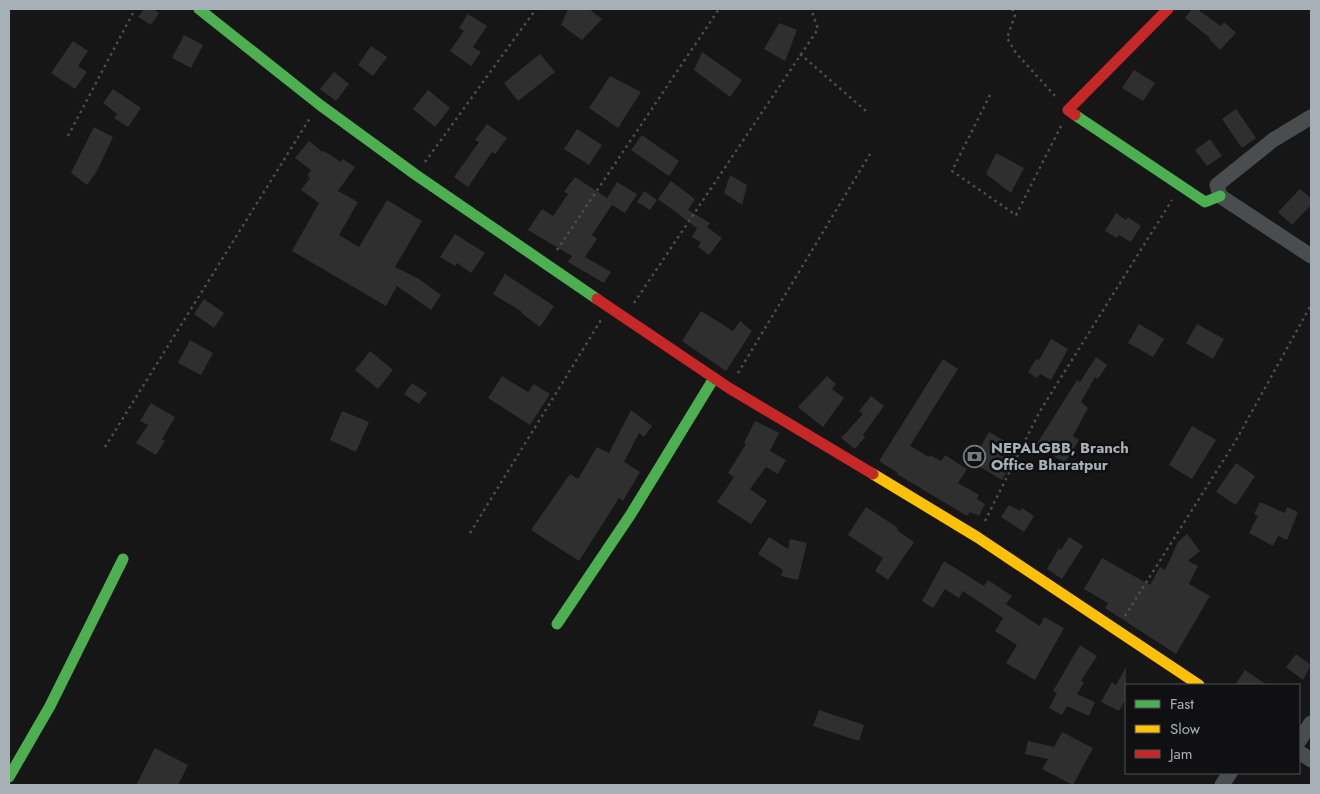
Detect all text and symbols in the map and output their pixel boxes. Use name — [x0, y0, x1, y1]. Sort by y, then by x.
place label: NEPALGBB, Branch Office Bharatpur — [991, 437, 1129, 476]
bank icon: NEPALGBB, Branch Office Bharatpur — [963, 445, 987, 469]
legend — [1125, 684, 1300, 774]
text: Fast — [1170, 693, 1194, 715]
text: Slow — [1170, 718, 1201, 740]
text: Jam — [1168, 743, 1193, 765]

